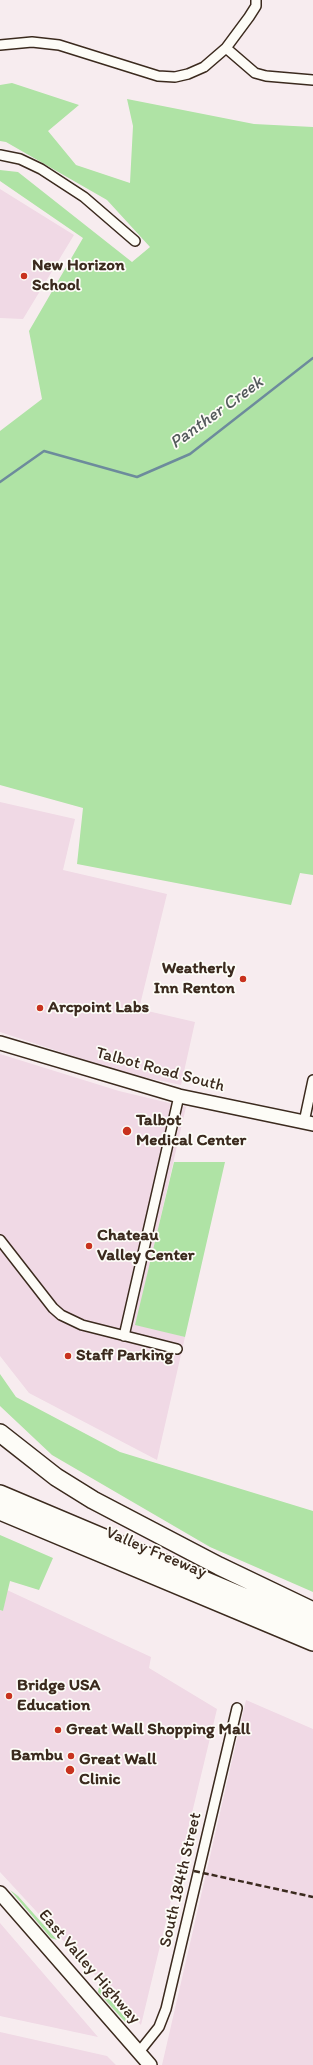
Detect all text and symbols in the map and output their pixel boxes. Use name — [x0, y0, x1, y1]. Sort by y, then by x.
place label: New Horizon School — [32, 256, 125, 296]
marker: New Horizon School — [19, 271, 29, 281]
water label: Panther Creek — [166, 372, 268, 454]
place label: Weatherly Inn Renton — [154, 959, 235, 999]
marker: Weatherly Inn Renton — [238, 974, 248, 984]
place label: Arcpoint Labs — [48, 998, 149, 1018]
marker: Arcpoint Labs — [35, 1003, 45, 1013]
street label: Talbot Road South — [93, 1043, 227, 1097]
place label: Talbot Medical Center — [136, 1111, 246, 1151]
marker: Talbot Medical Center — [121, 1125, 133, 1137]
place label: Chateau Valley Center — [97, 1226, 195, 1266]
marker: Chateau Valley Center — [84, 1241, 94, 1251]
place label: Staff Parking — [76, 1346, 173, 1366]
marker: Staff Parking — [63, 1351, 73, 1361]
street label: Valley Freeway — [102, 1523, 210, 1583]
place label: Bridge USA Education — [17, 1676, 101, 1716]
marker: Bridge USA Education — [4, 1691, 14, 1701]
place label: Great Wall Shopping Mall — [66, 1720, 250, 1740]
marker: Great Wall Shopping Mall — [53, 1725, 63, 1735]
place label: Bambu — [11, 1746, 63, 1766]
place label: Great Wall Clinic — [79, 1750, 157, 1790]
marker: Bambu — [66, 1751, 76, 1761]
marker: Great Wall Clinic — [64, 1764, 76, 1776]
street label: South 184th Street — [156, 1811, 206, 1949]
street label: East Valley Highway — [34, 1906, 144, 2028]

